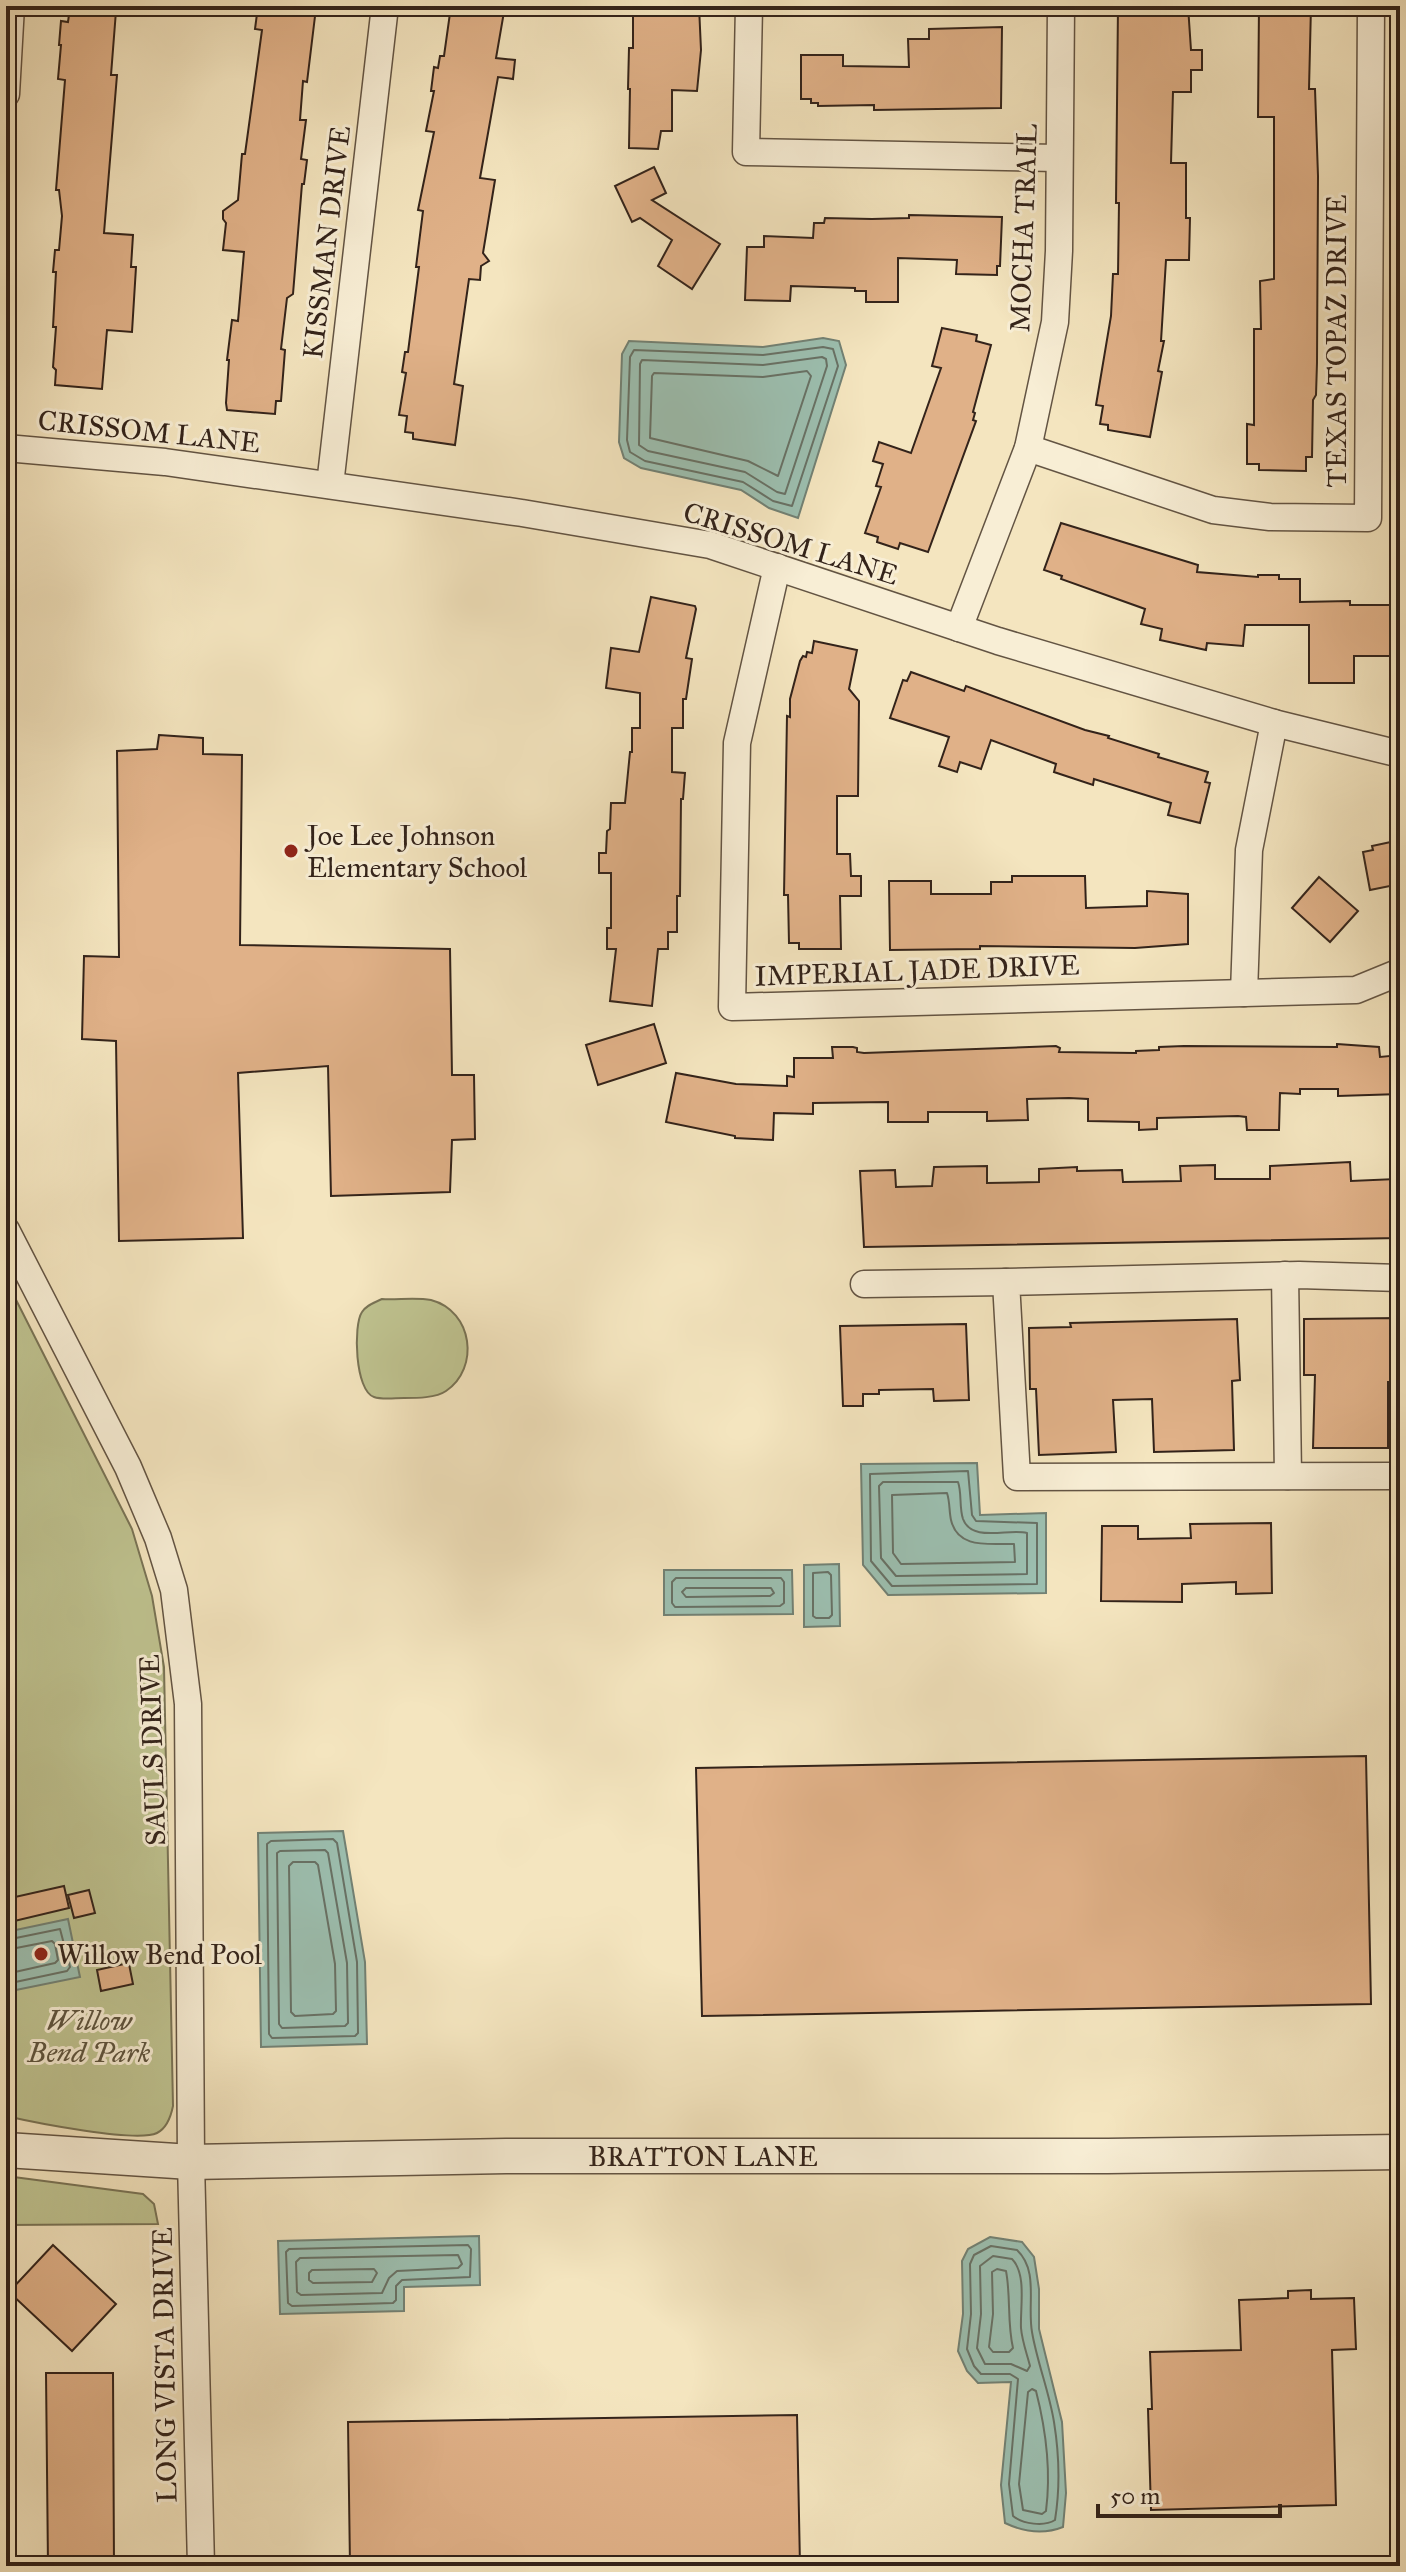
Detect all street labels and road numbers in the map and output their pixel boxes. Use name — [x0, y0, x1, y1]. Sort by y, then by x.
street label: MOCHA TRAIL — [1002, 123, 1045, 333]
street label: KISSMAN DRIVE — [295, 124, 358, 361]
street label: TEXAS TOPAZ DRIVE — [1319, 195, 1354, 487]
street label: CRISSOM LANE — [36, 402, 262, 461]
street label: CRISSOM LANE — [679, 494, 903, 593]
street label: IMPERIAL JADE DRIVE — [754, 947, 1080, 994]
street label: SAULS DRIVE — [132, 1654, 173, 1846]
street label: BRATTON LANE — [588, 2139, 818, 2174]
street label: LONG VISTA DRIVE — [145, 2227, 184, 2503]

